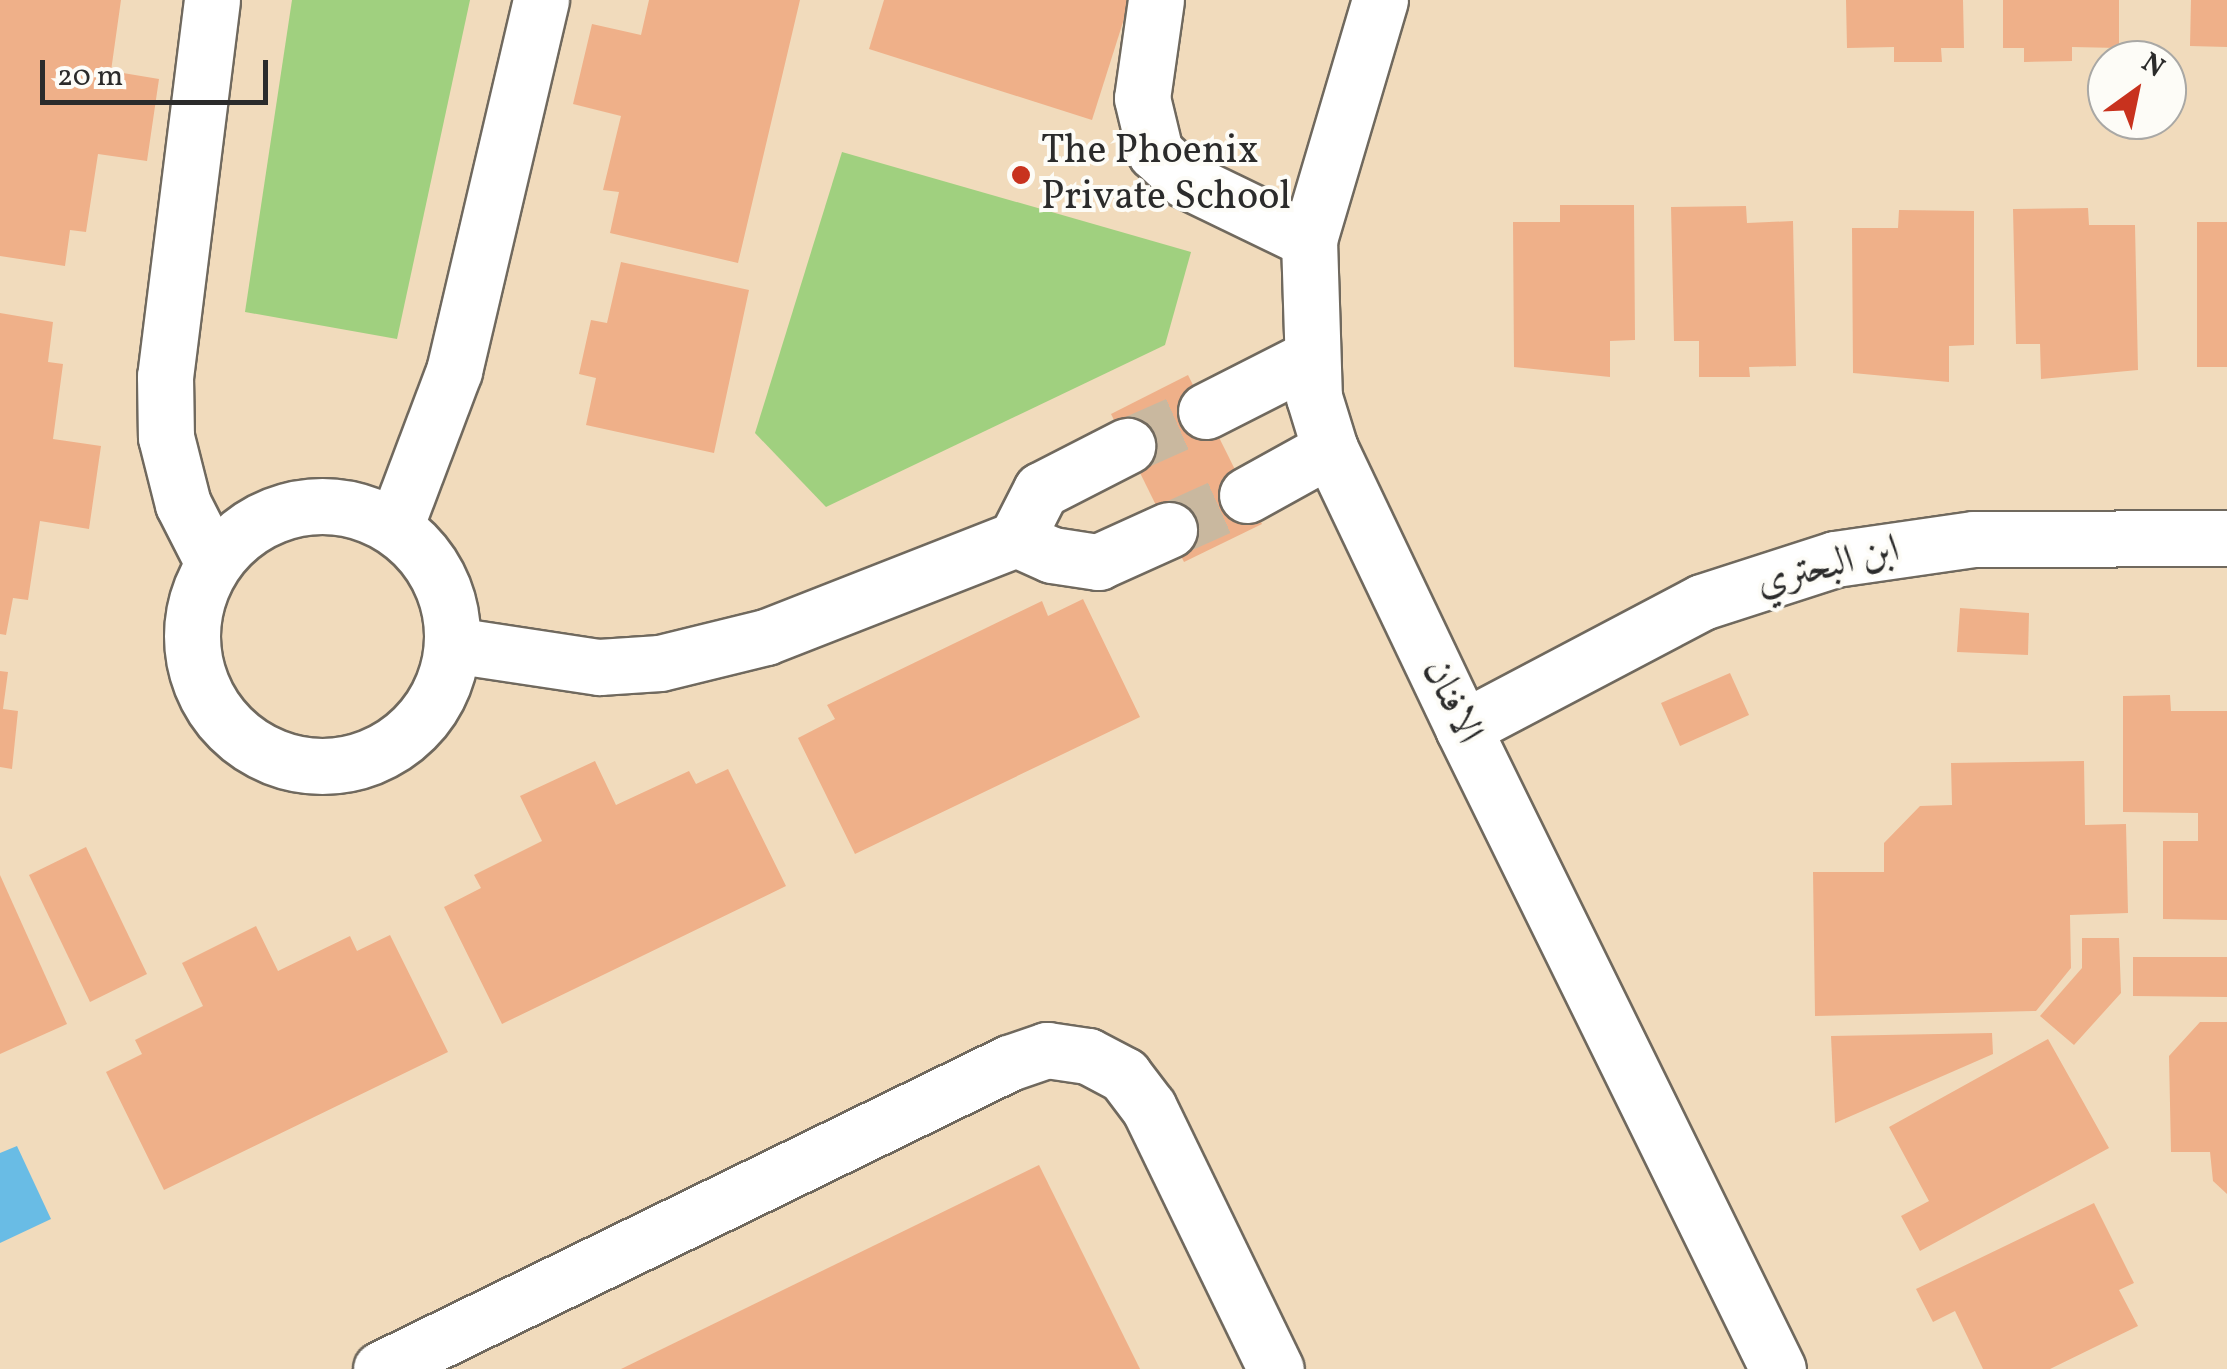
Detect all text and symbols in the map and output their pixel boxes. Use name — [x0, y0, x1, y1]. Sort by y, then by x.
scale bar — [45, 40, 272, 102]
north arrow — [2087, 40, 2187, 140]
text: N — [2133, 44, 2172, 88]
text: 20 m — [57, 56, 123, 98]
place label: The Phoenix Private School — [1041, 128, 1291, 222]
marker: The Phoenix Private School — [1010, 164, 1032, 186]
street label: ابن البحتري — [1751, 526, 1905, 608]
street label: الافنان — [1410, 652, 1492, 752]

